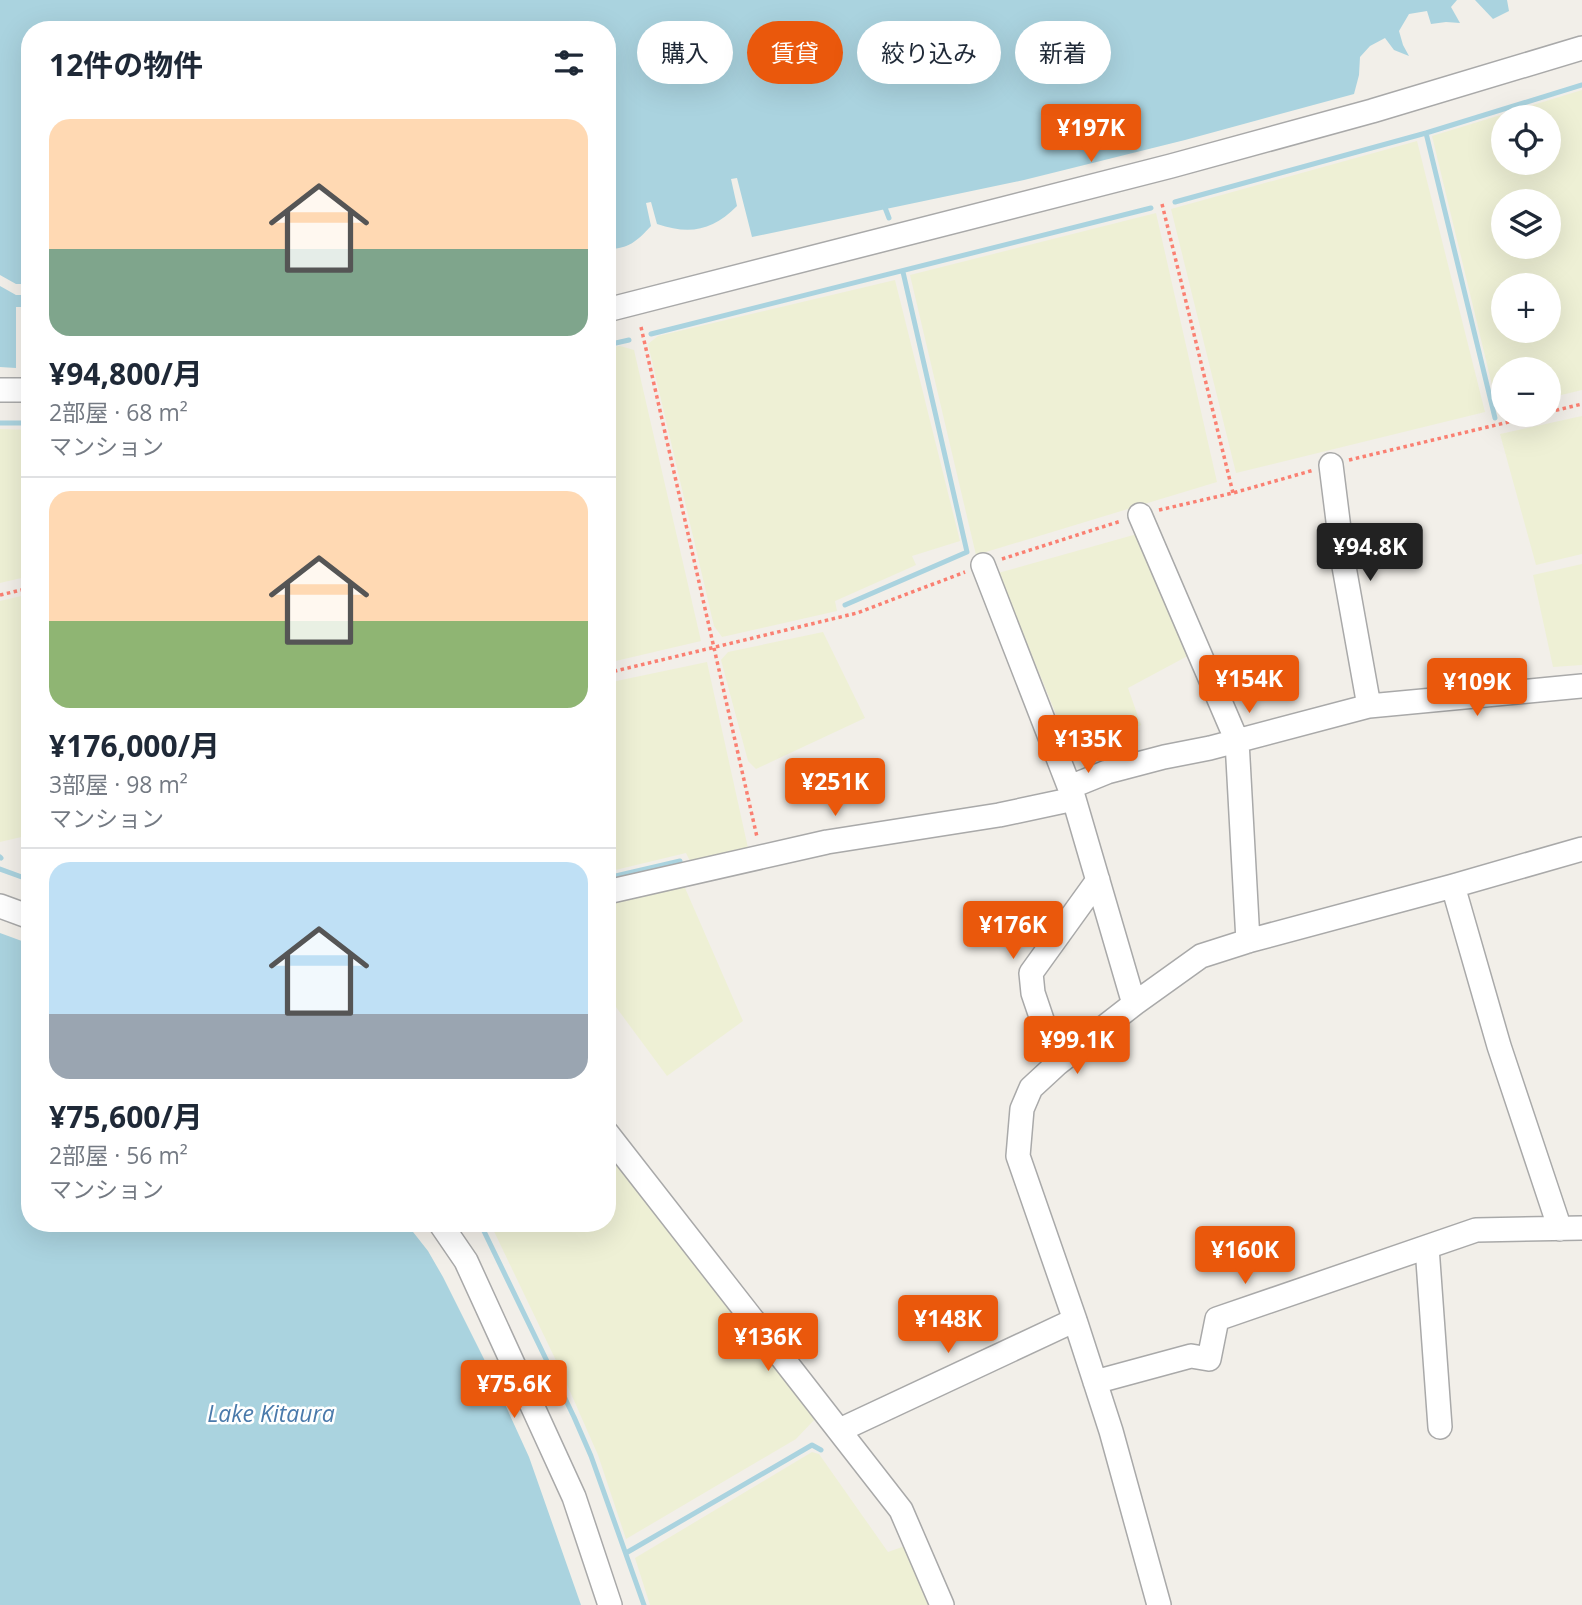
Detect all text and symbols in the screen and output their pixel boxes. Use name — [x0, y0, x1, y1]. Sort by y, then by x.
chip: 購入 — [637, 21, 733, 84]
chip: 賃貸 — [747, 21, 843, 84]
chip: 絞り込み — [857, 21, 1001, 84]
chip: 新着 — [1015, 21, 1111, 84]
text: 12件の物件 — [49, 44, 203, 85]
icon: filters — [550, 44, 588, 82]
pin: ¥197K — [1042, 104, 1140, 164]
map controls — [1491, 105, 1561, 427]
button: locate — [1491, 105, 1561, 175]
text: ¥197K — [1057, 111, 1125, 143]
icon: home — [256, 165, 382, 291]
button: layers — [1491, 189, 1561, 259]
button: + — [1491, 273, 1561, 343]
text: ¥94,800/月 — [49, 353, 203, 394]
button: − — [1491, 357, 1561, 427]
text: 2部屋 · 68 m² — [49, 396, 188, 428]
text: マンション — [49, 430, 164, 462]
pin: ¥94.8K — [1313, 524, 1427, 583]
text: ¥94.8K — [1333, 530, 1407, 562]
icon: home — [256, 537, 382, 663]
pin: ¥154K — [1200, 656, 1298, 715]
pin: ¥109K — [1428, 658, 1526, 718]
text: ¥154K — [1215, 662, 1283, 694]
text: ¥109K — [1443, 665, 1511, 697]
pin: ¥135K — [1039, 716, 1137, 775]
text: ¥135K — [1054, 722, 1122, 754]
text: ¥176,000/月 — [49, 725, 220, 766]
pin: ¥251K — [786, 758, 884, 818]
text: ¥251K — [801, 765, 869, 797]
text: 3部屋 · 98 m² — [49, 768, 188, 800]
text: マンション — [49, 802, 164, 834]
pin: ¥176K — [964, 902, 1062, 961]
icon: home — [256, 908, 382, 1034]
text: ¥176K — [979, 908, 1047, 940]
pin: ¥99.1K — [1020, 1016, 1134, 1076]
text: ¥99.1K — [1040, 1023, 1114, 1055]
text: ¥75,600/月 — [49, 1096, 203, 1137]
text: 2部屋 · 56 m² — [49, 1139, 188, 1171]
text: マンション — [49, 1173, 164, 1205]
pin: ¥160K — [1196, 1226, 1294, 1286]
text: ¥160K — [1211, 1233, 1279, 1265]
pin: ¥148K — [899, 1296, 997, 1355]
text: ¥148K — [914, 1302, 982, 1334]
pin: ¥136K — [719, 1314, 817, 1373]
text: ¥136K — [734, 1320, 802, 1352]
pin: ¥75.6K — [457, 1360, 571, 1420]
text: ¥75.6K — [477, 1367, 551, 1399]
water label: Lake Kitaura — [207, 1397, 335, 1429]

